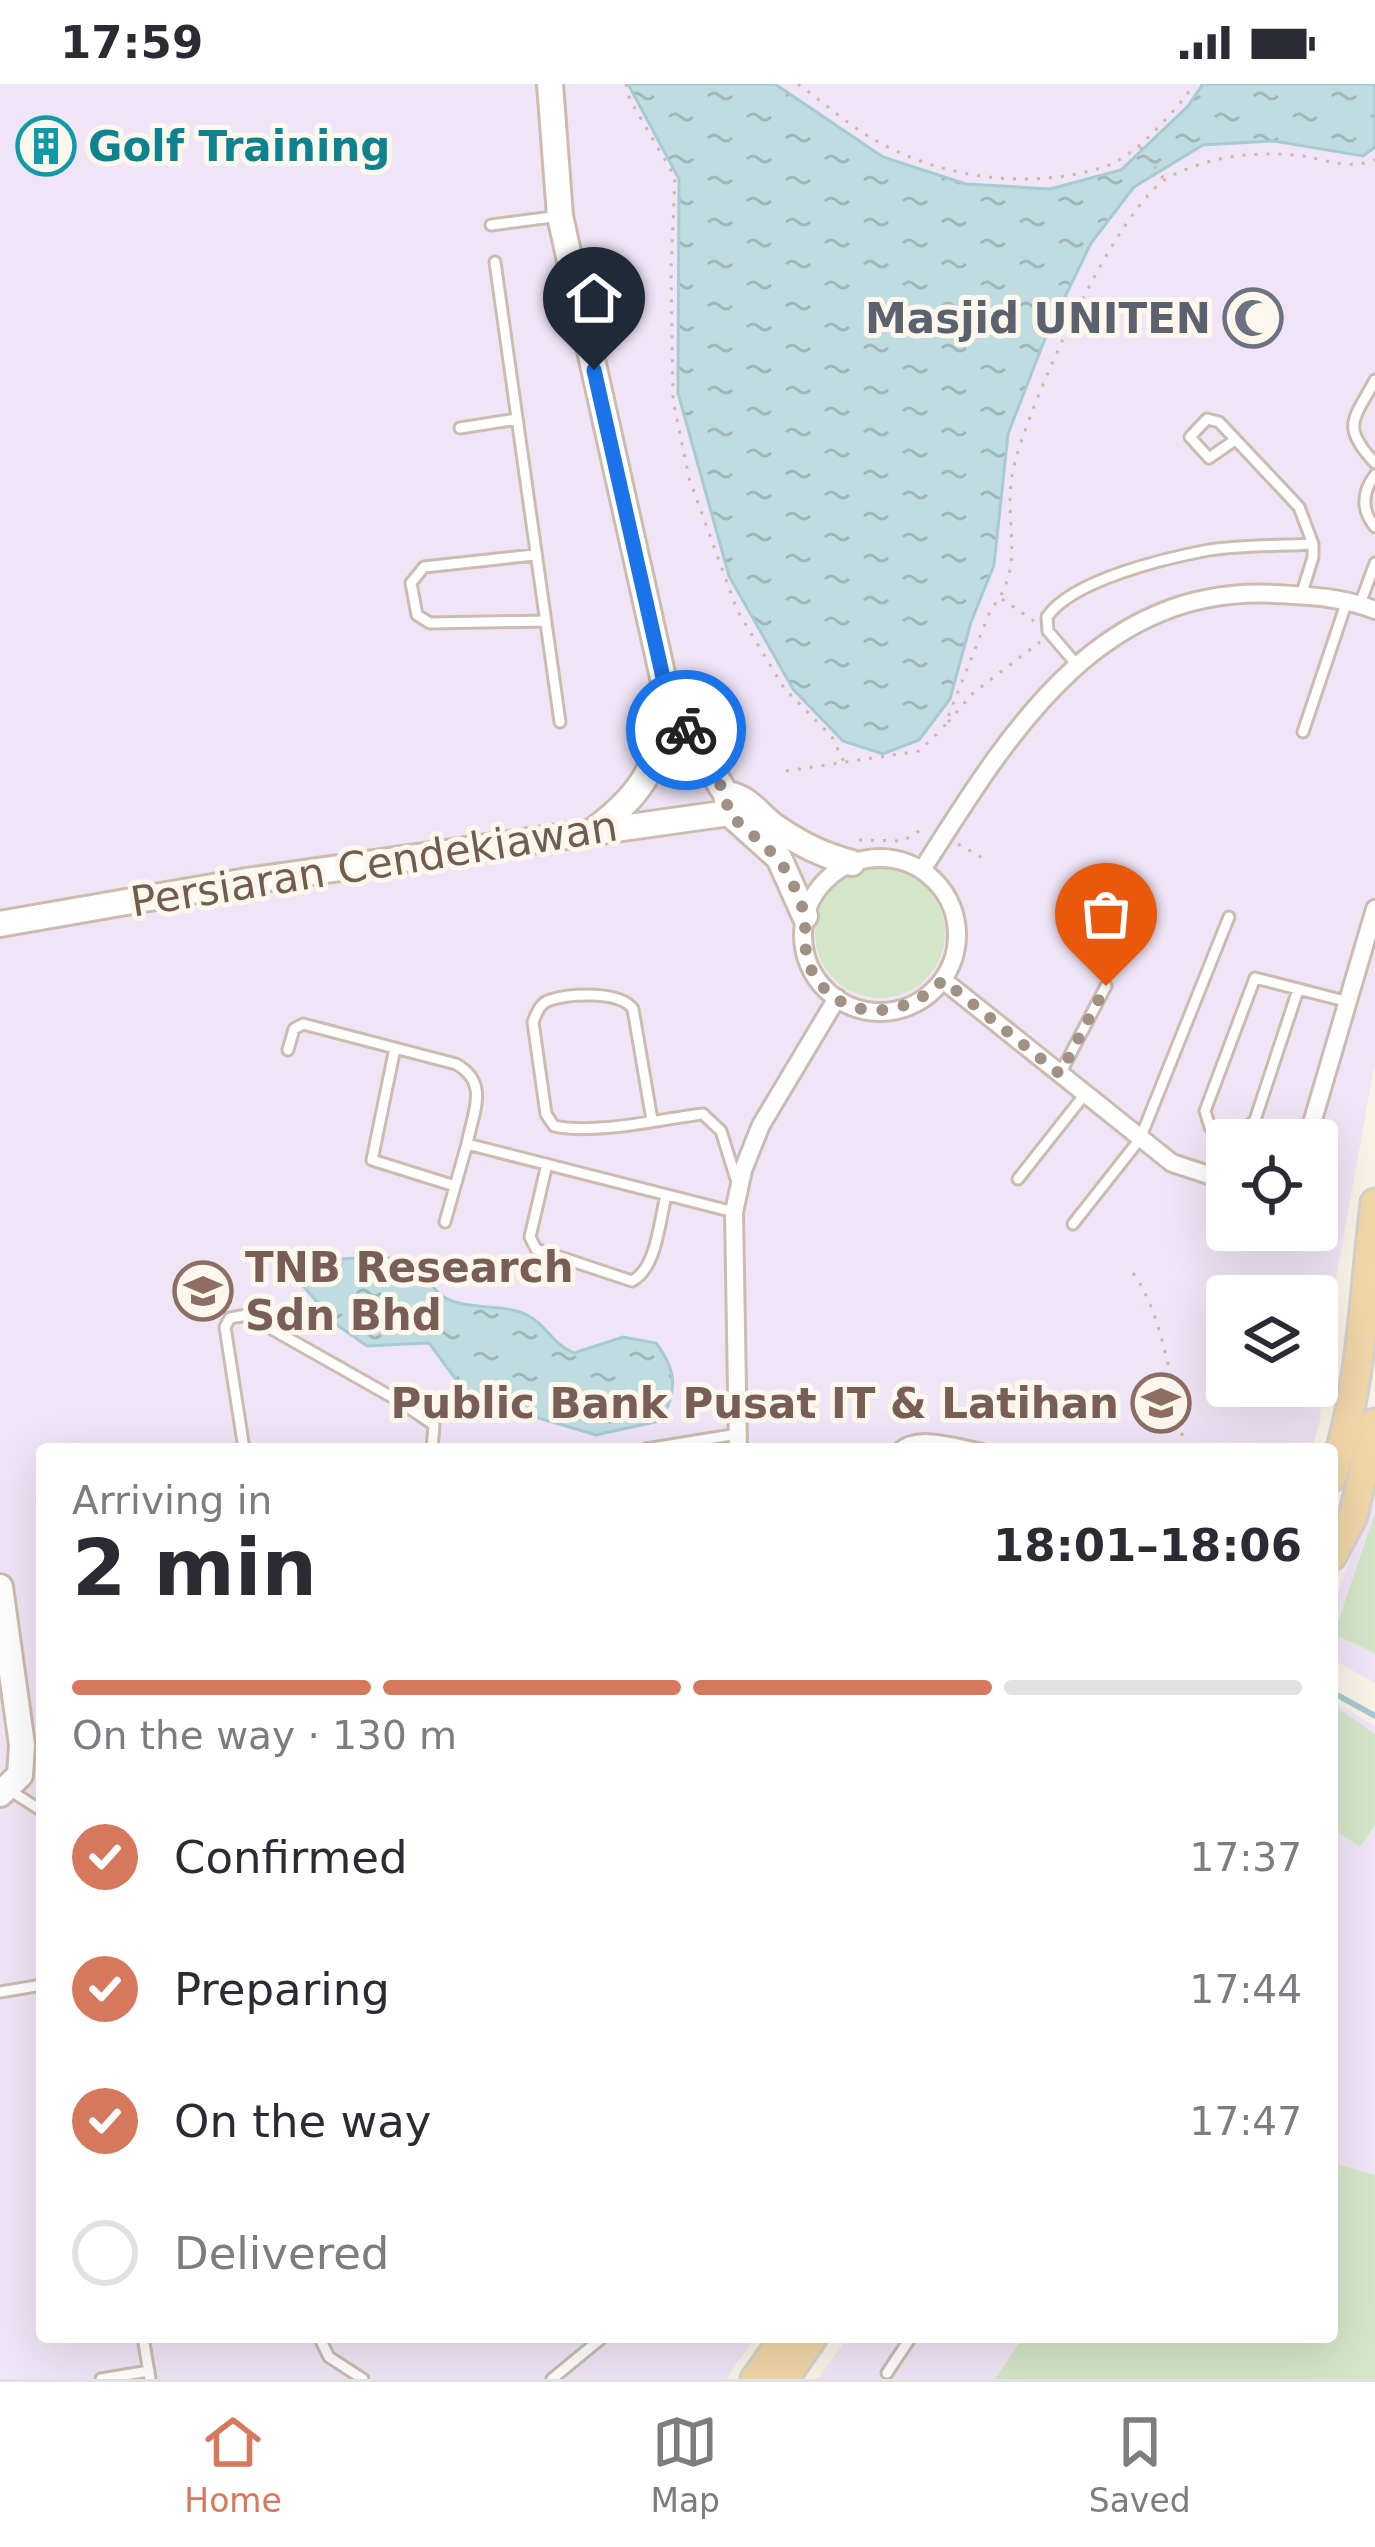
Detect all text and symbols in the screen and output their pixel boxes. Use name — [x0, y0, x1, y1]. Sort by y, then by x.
text: 17:59 — [60, 16, 203, 69]
building icon: Golf Training — [15, 115, 77, 177]
place label: Golf Training — [88, 122, 390, 171]
pin — [543, 247, 645, 370]
icon: home — [561, 265, 627, 331]
mosque icon: Masjid UNITEN — [1222, 287, 1284, 349]
place label: Masjid UNITEN — [865, 294, 1211, 343]
courier — [626, 670, 746, 790]
icon: bike — [653, 697, 719, 763]
street label: Persiaran Cendekiawan — [127, 801, 621, 927]
pin — [1055, 863, 1157, 986]
icon: bag — [1073, 881, 1139, 947]
map controls — [1206, 1119, 1338, 1407]
button: locate — [1206, 1119, 1338, 1251]
place label: TNB Research Sdn Bhd — [245, 1243, 574, 1340]
school or university icon: TNB Research Sdn Bhd — [172, 1260, 234, 1322]
button: layers — [1206, 1275, 1338, 1407]
school or university icon: Public Bank Pusat IT & Latihan — [1130, 1372, 1192, 1434]
place label: Public Bank Pusat IT & Latihan — [391, 1379, 1119, 1428]
text: Arriving in — [72, 1478, 272, 1523]
text: 18:01–18:06 — [993, 1519, 1302, 1572]
text: 2 min — [72, 1523, 317, 1613]
text: On the way · 130 m — [72, 1713, 457, 1758]
icon: check — [72, 1824, 138, 1890]
text: Confirmed — [174, 1831, 408, 1884]
text: 17:37 — [1190, 1835, 1302, 1880]
icon: check — [72, 1956, 138, 2022]
text: Preparing — [174, 1963, 390, 2016]
text: 17:44 — [1190, 1967, 1302, 2012]
icon: check — [72, 2088, 138, 2154]
text: On the way — [174, 2095, 431, 2148]
text: 17:47 — [1190, 2099, 1302, 2144]
text: Delivered — [174, 2227, 389, 2280]
tab: Home — [184, 2409, 282, 2520]
tab: Map — [650, 2409, 720, 2520]
tab: Saved — [1089, 2409, 1191, 2520]

